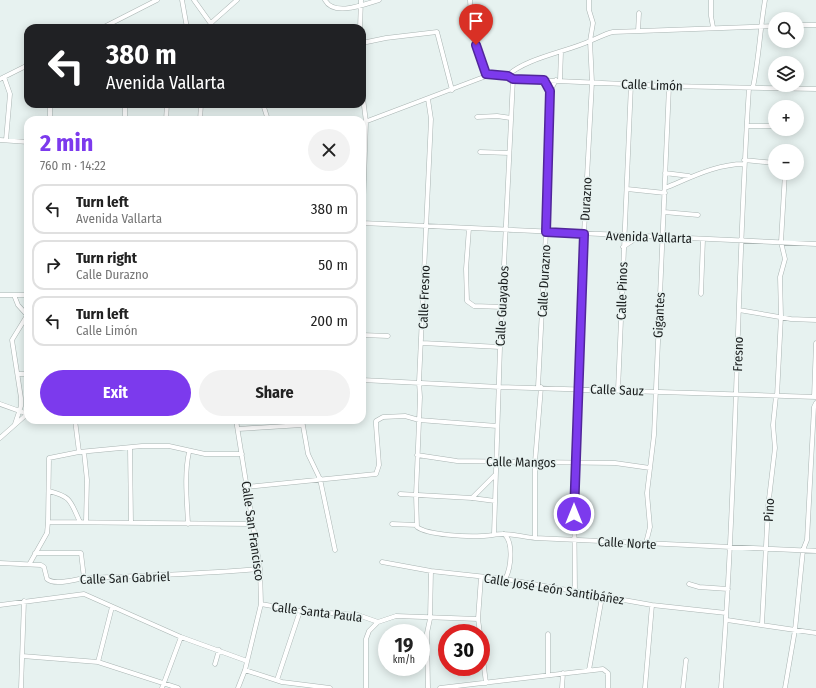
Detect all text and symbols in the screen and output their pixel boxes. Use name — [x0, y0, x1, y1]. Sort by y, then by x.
pin — [459, 4, 493, 45]
icon: arrive — [465, 10, 487, 32]
map controls — [768, 12, 804, 180]
button: search — [768, 12, 804, 48]
text: 380 m — [106, 38, 177, 71]
icon: left — [40, 40, 92, 92]
button: layers — [768, 56, 804, 92]
text: Avenida Vallarta — [106, 72, 225, 94]
street label: Calle Limón — [621, 76, 683, 94]
button: + — [768, 100, 804, 136]
text: 2 min — [40, 129, 93, 157]
button: close — [308, 129, 350, 171]
button: − — [768, 144, 804, 180]
text: 760 m · 14:22 — [40, 158, 106, 173]
street label: Durazno — [577, 177, 595, 221]
text: Turn left — [76, 193, 129, 211]
icon: left — [42, 198, 64, 220]
text: 380 m — [311, 200, 348, 218]
text: Avenida Vallarta — [76, 211, 162, 226]
street label: Avenida Vallarta — [606, 228, 692, 246]
street label: Calle Durazno — [535, 244, 553, 318]
text: Turn right — [76, 249, 137, 267]
icon: right — [42, 254, 64, 276]
text: 50 m — [318, 256, 348, 274]
street label: Calle Pinos — [613, 261, 631, 320]
street label: Calle Fresno — [415, 265, 433, 329]
street label: Calle Guayabos — [492, 265, 512, 347]
text: Calle Durazno — [76, 267, 149, 282]
street label: Gigantes — [650, 291, 668, 338]
text: Turn left — [76, 305, 129, 323]
icon: left — [42, 310, 64, 332]
text: 200 m — [311, 312, 348, 330]
text: Calle Limón — [76, 323, 138, 338]
street label: Fresno — [730, 336, 746, 372]
button: Exit — [40, 370, 191, 416]
button: Share — [199, 370, 350, 416]
street label: Calle Sauz — [590, 382, 644, 398]
street label: Calle Mangos — [486, 454, 556, 470]
street label: Calle San Francisco — [239, 480, 267, 582]
position arrow — [553, 493, 595, 535]
street label: Pino — [761, 498, 777, 522]
street label: Calle Norte — [597, 534, 657, 552]
street label: Calle San Gabriel — [80, 569, 171, 587]
street label: Calle José León Santibáñez — [483, 571, 625, 607]
street label: Calle Santa Paula — [271, 599, 363, 625]
speed limit sign: 30 — [438, 624, 490, 676]
text: 19 — [395, 633, 413, 657]
text: km/h — [393, 654, 415, 666]

